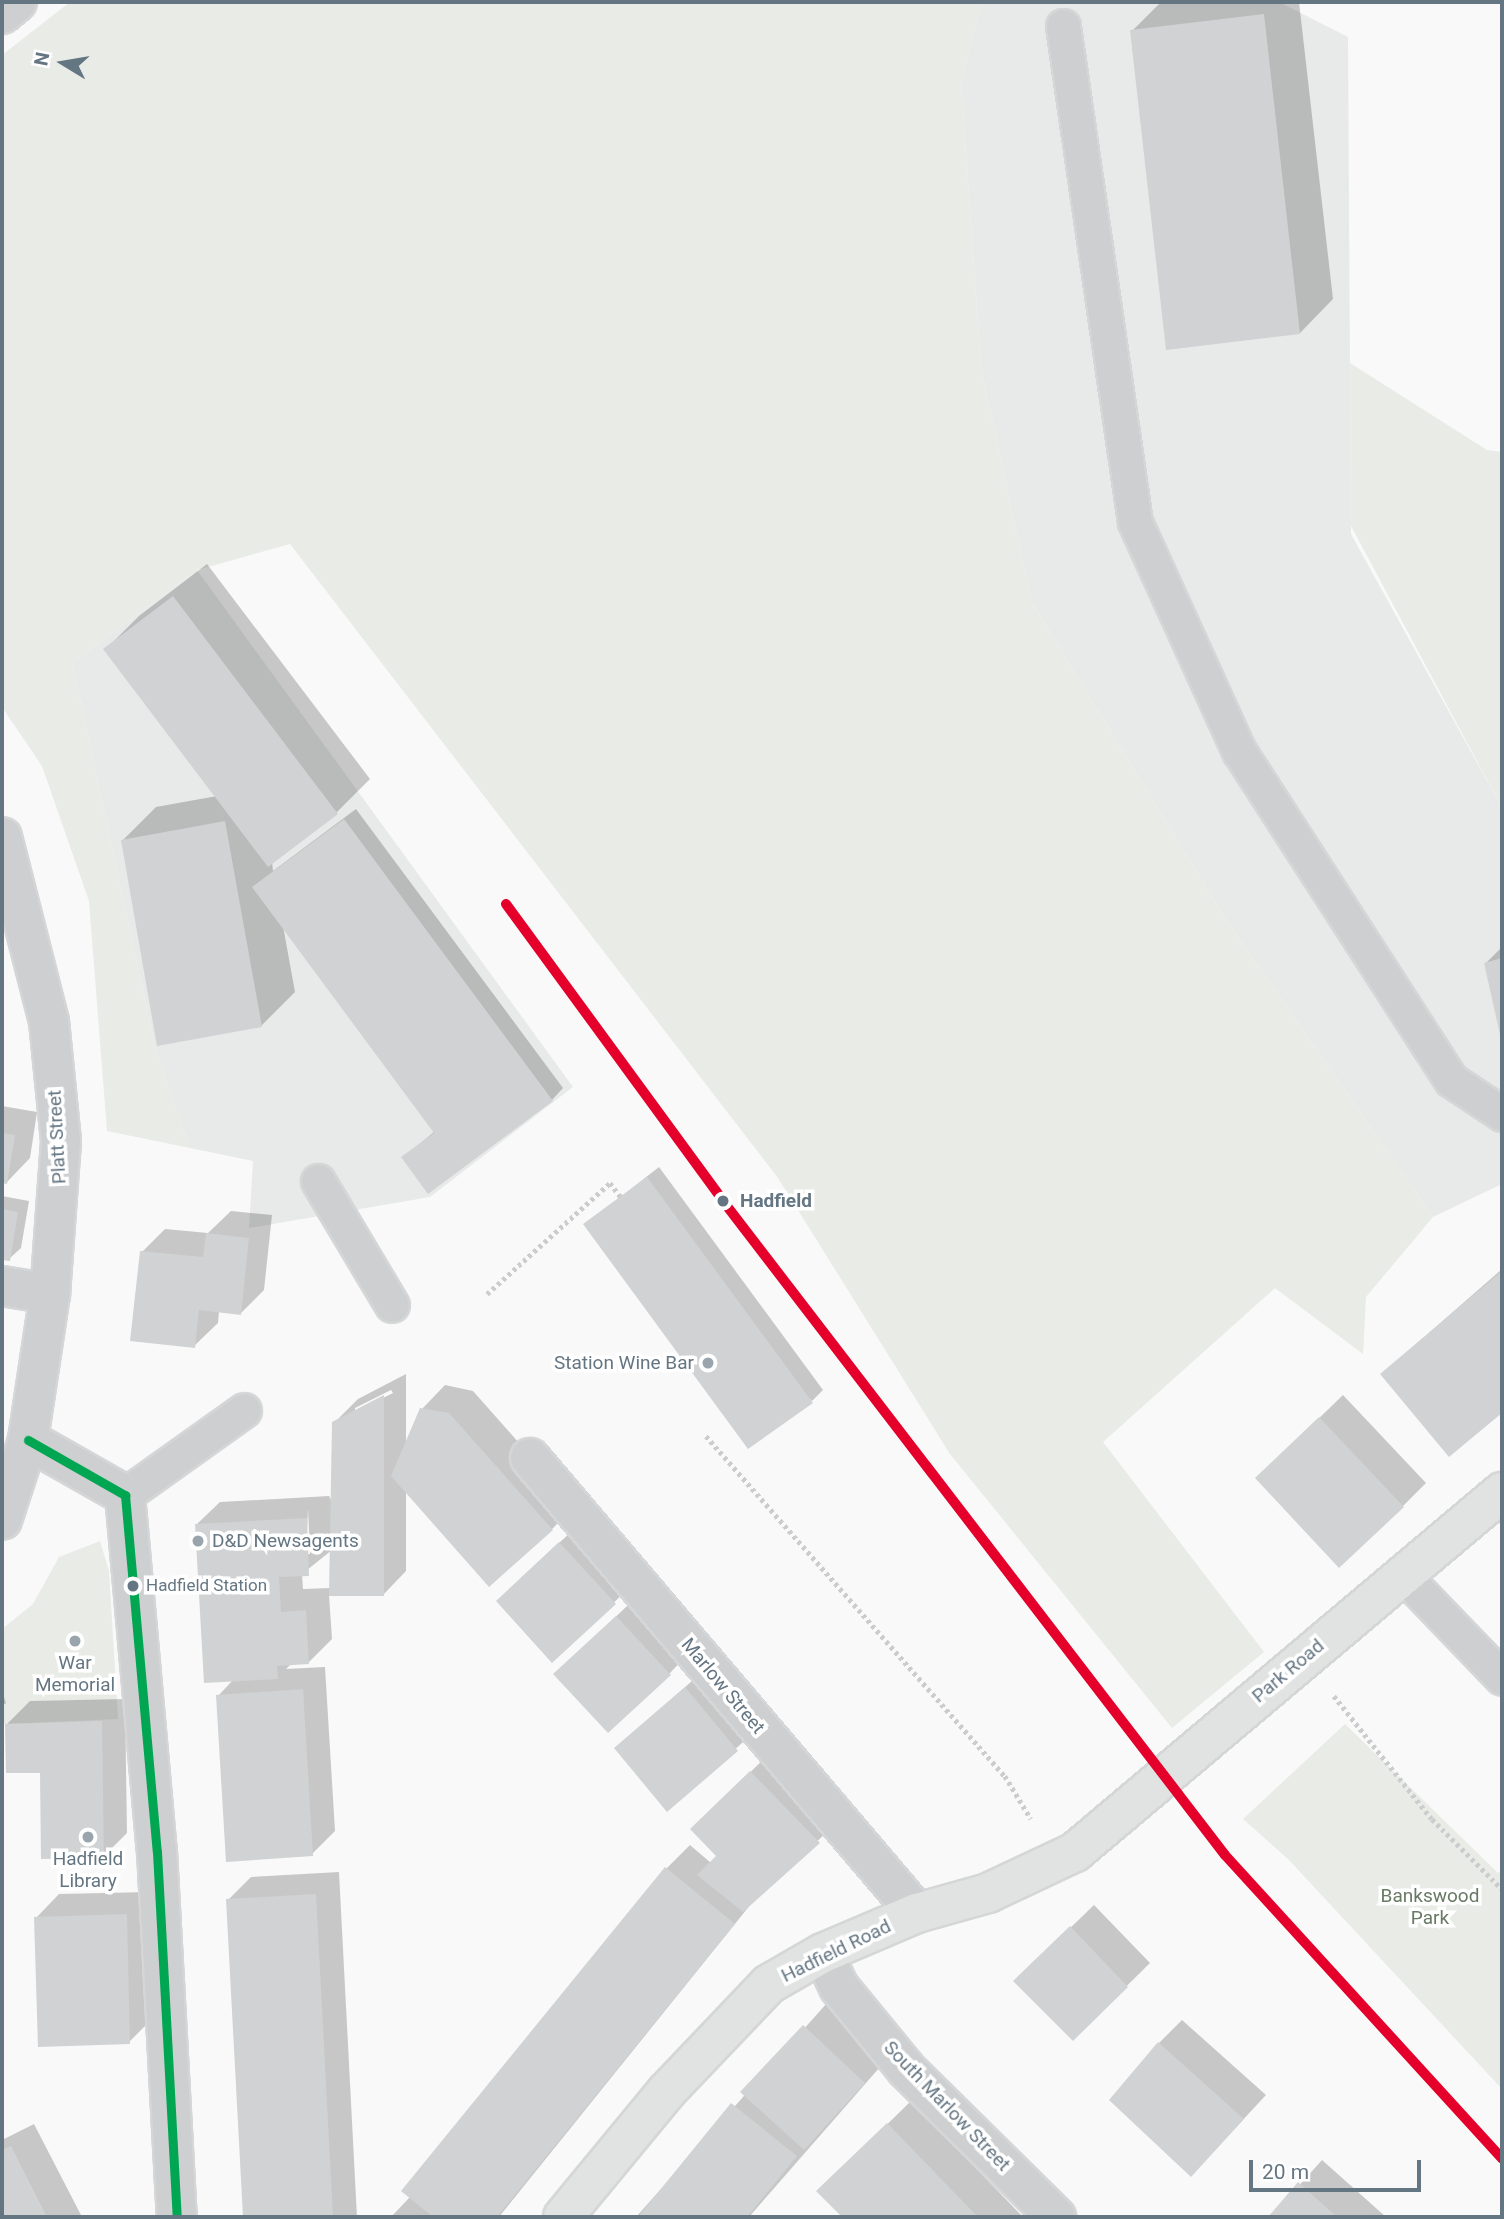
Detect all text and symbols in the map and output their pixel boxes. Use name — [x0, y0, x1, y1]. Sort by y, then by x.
north arrow — [28, 28, 98, 98]
text: N — [29, 50, 54, 68]
street label: Platt Street — [43, 1089, 71, 1185]
marker: Hadfield — [712, 1190, 734, 1212]
place label: Hadfield — [740, 1190, 812, 1212]
place label: Station Wine Bar — [554, 1352, 694, 1374]
marker: Station Wine Bar — [700, 1355, 716, 1371]
place label: D&D Newsagents — [212, 1530, 359, 1552]
marker: D&D Newsagents — [190, 1533, 206, 1549]
place label: Hadfield Station — [146, 1576, 267, 1596]
marker: Hadfield Station — [126, 1579, 140, 1593]
marker: War Memorial — [67, 1633, 83, 1649]
street label: Marlow Street — [676, 1634, 770, 1738]
street label: Park Road — [1248, 1634, 1328, 1708]
place label: War Memorial — [35, 1652, 115, 1696]
marker: Hadfield Library — [80, 1829, 96, 1845]
place label: Hadfield Library — [53, 1848, 123, 1892]
park label: Bankswood Park — [1381, 1885, 1479, 1929]
street label: Hadfield Road — [778, 1915, 894, 1987]
street label: South Marlow Street — [879, 2036, 1015, 2176]
scale bar — [1252, 2146, 1424, 2190]
text: 20 m — [1262, 2160, 1309, 2184]

